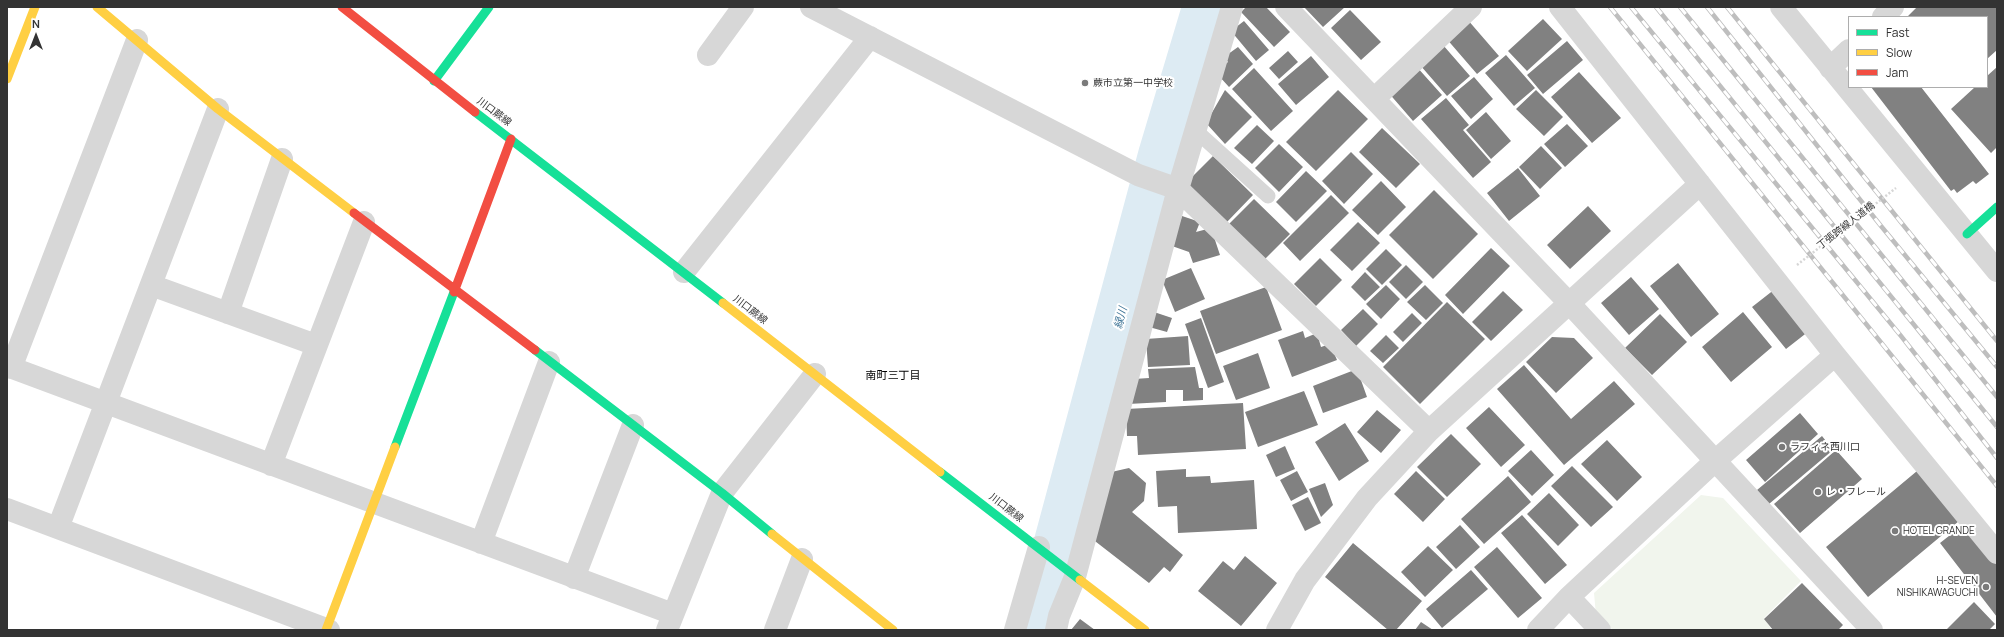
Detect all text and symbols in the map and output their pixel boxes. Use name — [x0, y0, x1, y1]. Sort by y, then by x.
north arrow — [16, 16, 56, 56]
text: N — [32, 16, 40, 31]
legend — [1848, 16, 1988, 88]
text: Fast — [1886, 24, 1910, 41]
text: Slow — [1886, 44, 1912, 61]
text: Jam — [1886, 64, 1908, 81]
place label: 蕨市立第一中学校 — [1093, 77, 1173, 89]
marker: 蕨市立第一中学校 — [1080, 78, 1090, 88]
street label: 川口蕨線 — [474, 95, 514, 129]
street label: 丁張跨線人道橋 — [1815, 200, 1877, 252]
street label: 川口蕨線 — [731, 293, 769, 327]
water label: 緑川 — [1112, 306, 1130, 330]
district label: 南町三丁目 — [866, 369, 920, 383]
place label: ラフィネ西川口 — [1790, 441, 1860, 453]
marker: ラフィネ西川口 — [1777, 442, 1787, 452]
place label: レ・フレール — [1826, 486, 1886, 498]
marker: レ・フレール — [1813, 487, 1823, 497]
street label: 川口蕨線 — [987, 491, 1025, 525]
place label: HOTEL GRANDE — [1903, 525, 1975, 537]
marker: HOTEL GRANDE — [1890, 526, 1900, 536]
place label: H-SEVEN NISHIKAWAGUCHI — [1897, 575, 1978, 598]
marker: H-SEVEN NISHIKAWAGUCHI — [1981, 582, 1991, 592]

